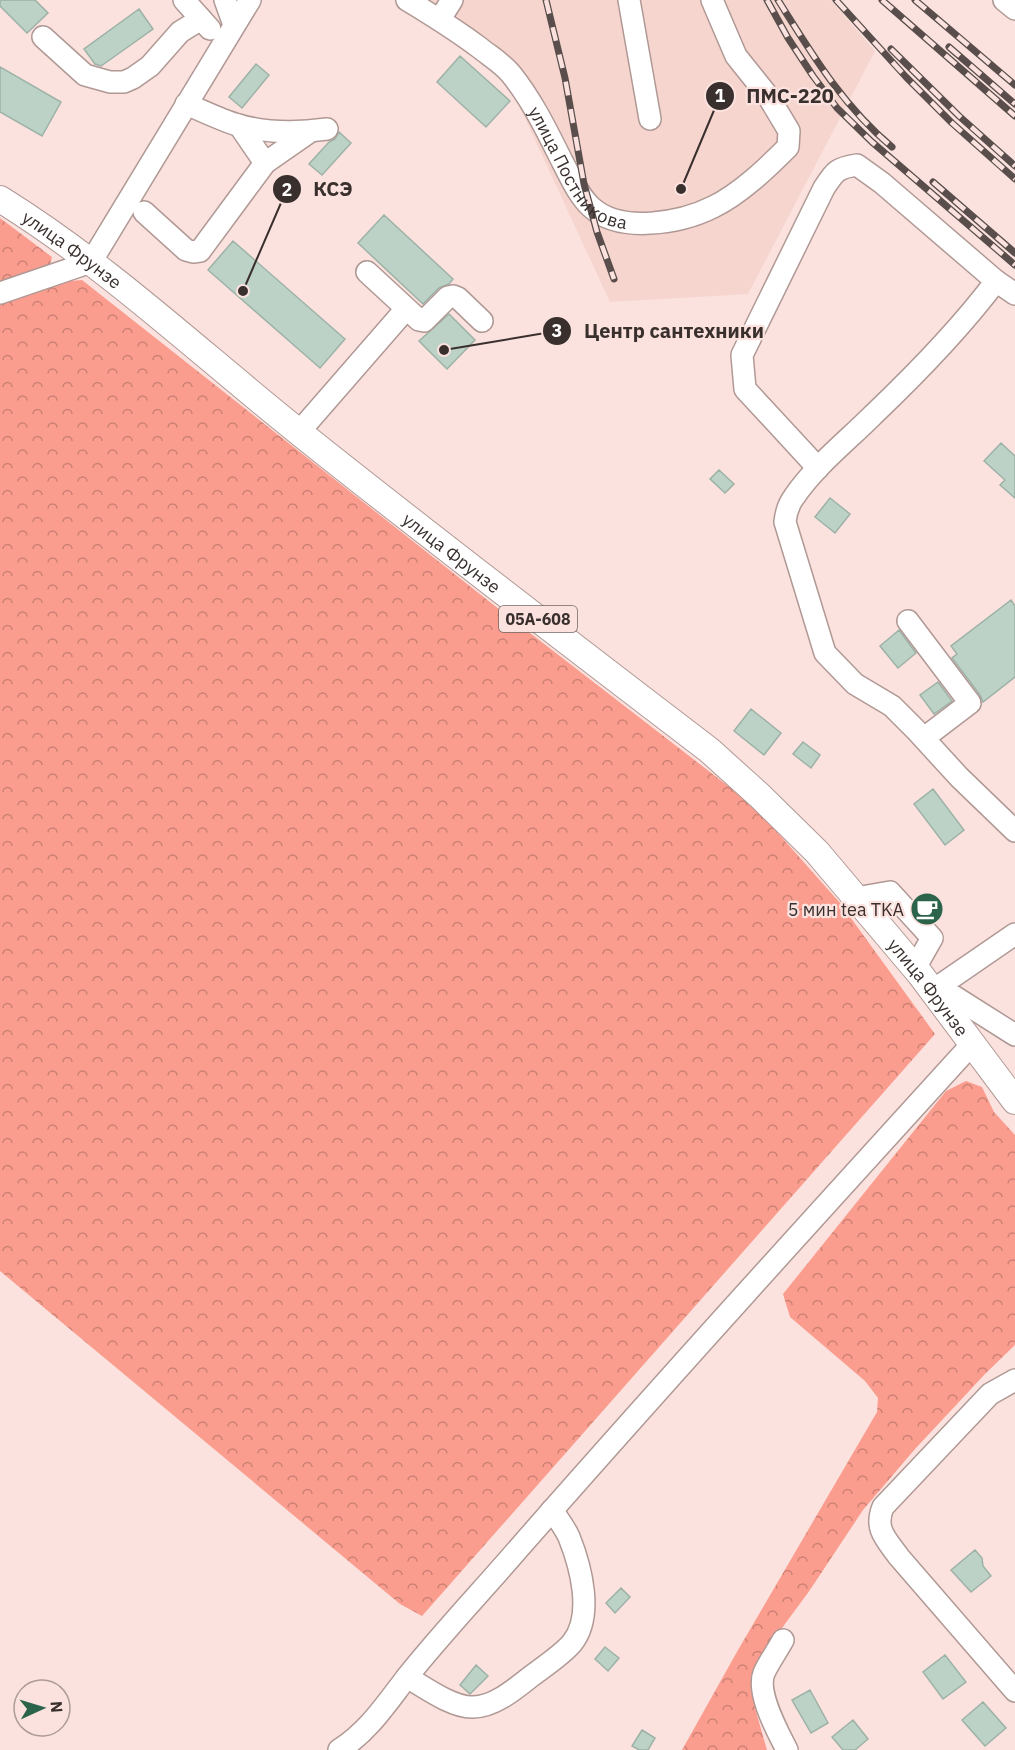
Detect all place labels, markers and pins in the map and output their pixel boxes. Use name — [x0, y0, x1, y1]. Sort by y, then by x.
callout: ПМС-220 — [705, 77, 846, 115]
callout: КСЭ — [272, 170, 365, 208]
callout: Центр сантехники — [542, 312, 776, 350]
cafe icon: 5 мин tea TKA — [909, 891, 945, 927]
place label: 5 мин tea TKA — [788, 898, 904, 921]

